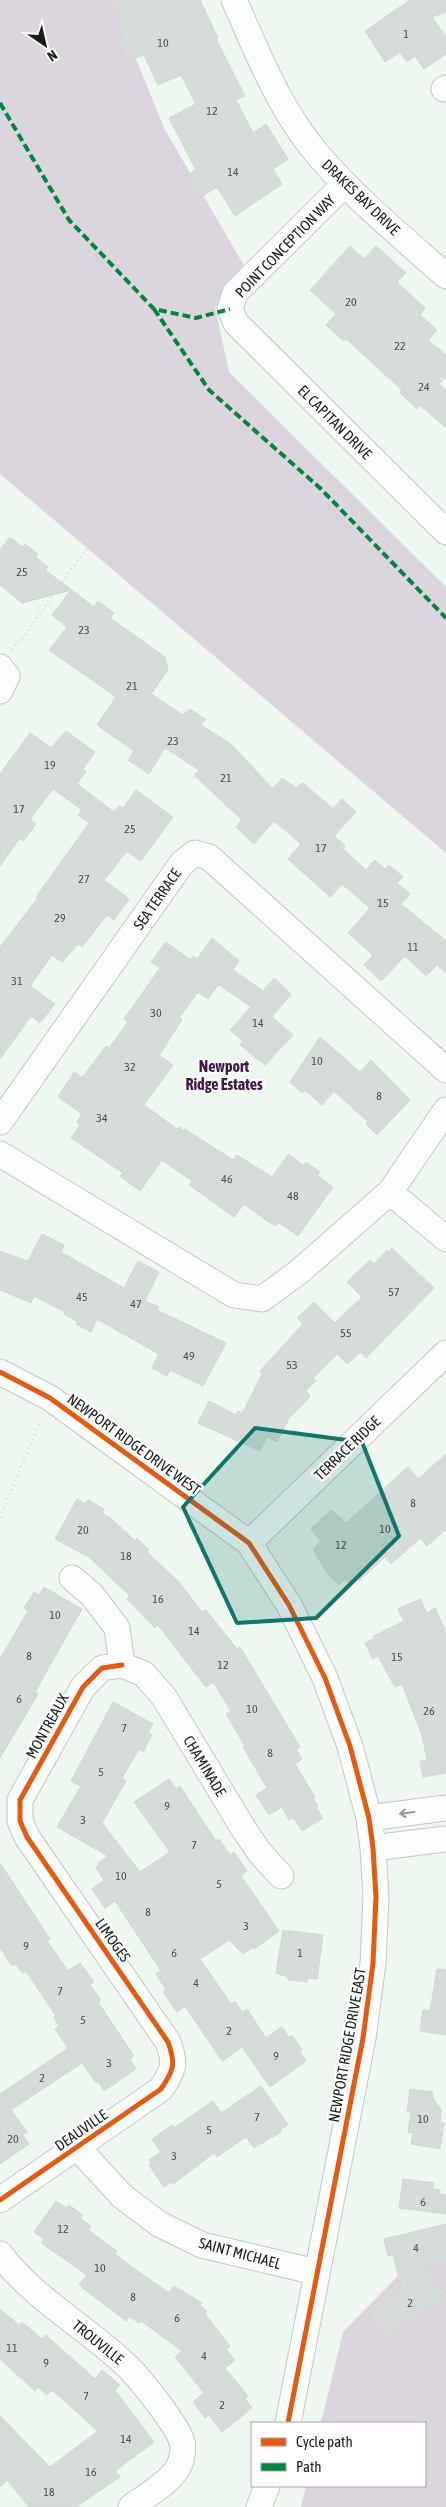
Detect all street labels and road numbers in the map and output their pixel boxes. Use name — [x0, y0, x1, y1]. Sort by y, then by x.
street label: DRAKES BAY DRIVE — [319, 156, 404, 239]
street label: POINT CONCEPTION WAY — [232, 191, 339, 301]
street label: EL CAPITAN DRIVE — [295, 382, 376, 463]
street label: SEA TERRACE — [130, 865, 185, 933]
street label: NEWPORT RIDGE DRIVE WEST — [64, 1390, 204, 1498]
street label: TERRACE RIDGE — [311, 1412, 384, 1483]
street label: MONTREAUX — [22, 1691, 72, 1761]
street label: CHAMINADE — [180, 1733, 230, 1800]
street label: LIMOGES — [92, 1915, 134, 1965]
street label: NEWPORT RIDGE DRIVE EAST — [325, 1966, 369, 2124]
street label: DEAUVILLE — [51, 2105, 111, 2154]
street label: SAINT MICHAEL — [197, 2234, 283, 2272]
street label: TROUVILLE — [69, 2316, 127, 2368]

